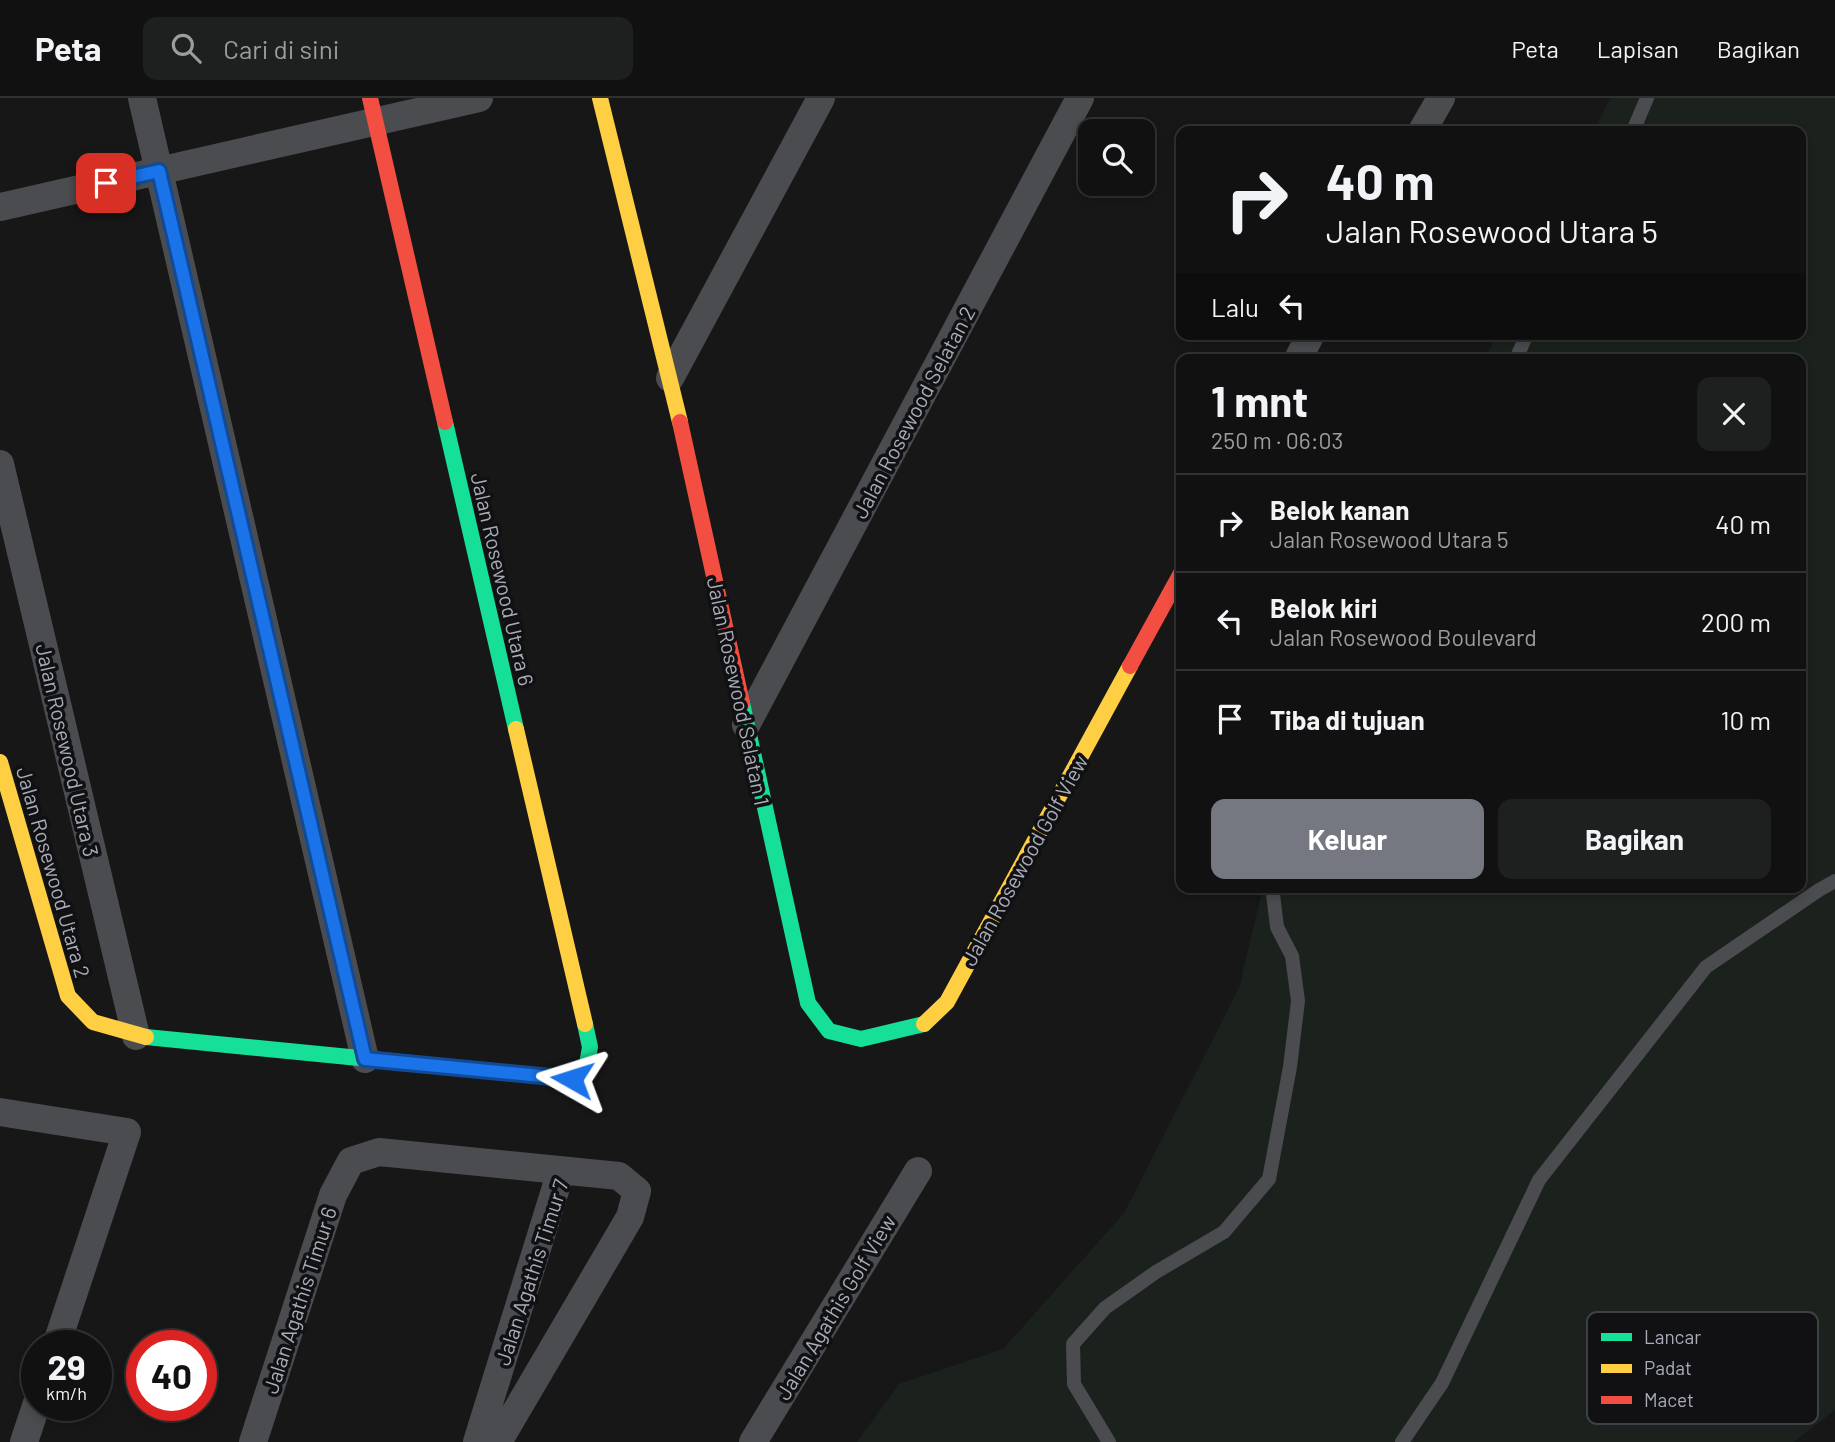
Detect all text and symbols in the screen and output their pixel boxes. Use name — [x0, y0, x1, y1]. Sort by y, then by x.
search box — [143, 17, 633, 80]
text: Peta — [35, 28, 101, 68]
icon: search — [167, 29, 205, 67]
text: Cari di sini — [223, 33, 339, 64]
text: Peta — [1511, 34, 1559, 63]
text: Lapisan — [1597, 34, 1679, 63]
text: Bagikan — [1717, 34, 1800, 63]
map controls — [1078, 119, 1155, 196]
button: search — [1078, 119, 1155, 196]
text: 40 m — [1326, 151, 1434, 210]
pin — [76, 153, 136, 213]
icon: right — [1211, 154, 1302, 245]
icon: arrive — [87, 164, 125, 202]
text: Jalan Rosewood Utara 5 — [1326, 211, 1658, 249]
icon: left — [1273, 287, 1311, 325]
text: Lalu — [1211, 291, 1259, 322]
street label: Jalan Rosewood Selatan 2 — [846, 302, 980, 522]
text: 1 mnt — [1211, 375, 1308, 425]
button: close — [1697, 377, 1771, 451]
text: 250 m · 06:03 — [1211, 426, 1343, 454]
street label: Jalan Rosewood Utara 6 — [466, 470, 540, 688]
text: Belok kanan — [1270, 494, 1409, 525]
icon: right — [1211, 504, 1249, 542]
text: 40 m — [1715, 508, 1771, 539]
text: Jalan Rosewood Utara 5 — [1270, 525, 1509, 553]
street label: Jalan Rosewood Selatan 1 — [703, 575, 775, 807]
text: Belok kiri — [1270, 592, 1377, 623]
icon: left — [1211, 602, 1249, 640]
text: 200 m — [1701, 606, 1771, 637]
text: Jalan Rosewood Boulevard — [1270, 623, 1537, 651]
street label: Jalan Rosewood Utara 3 — [31, 641, 105, 859]
icon: arrive — [1211, 700, 1249, 738]
text: Tiba di tujuan — [1270, 704, 1425, 735]
text: 10 m — [1721, 704, 1771, 735]
street label: Jalan Rosewood Golf View — [956, 750, 1092, 970]
street label: Jalan Rosewood Utara 2 — [12, 764, 96, 980]
button: Keluar — [1211, 799, 1484, 879]
button: Bagikan — [1498, 799, 1771, 879]
position arrow — [535, 1042, 609, 1116]
street label: Jalan Agathis Timur 7 — [489, 1176, 573, 1368]
street label: Jalan Agathis Timur 6 — [257, 1203, 341, 1397]
street label: Jalan Agathis Golf View — [770, 1210, 900, 1404]
legend — [1587, 1312, 1818, 1424]
text: Lancar — [1644, 1325, 1701, 1348]
speed limit sign: 40 — [126, 1330, 217, 1421]
text: 29 — [47, 1345, 86, 1387]
text: Padat — [1644, 1356, 1692, 1379]
text: km/h — [46, 1382, 87, 1404]
text: Macet — [1644, 1388, 1694, 1411]

